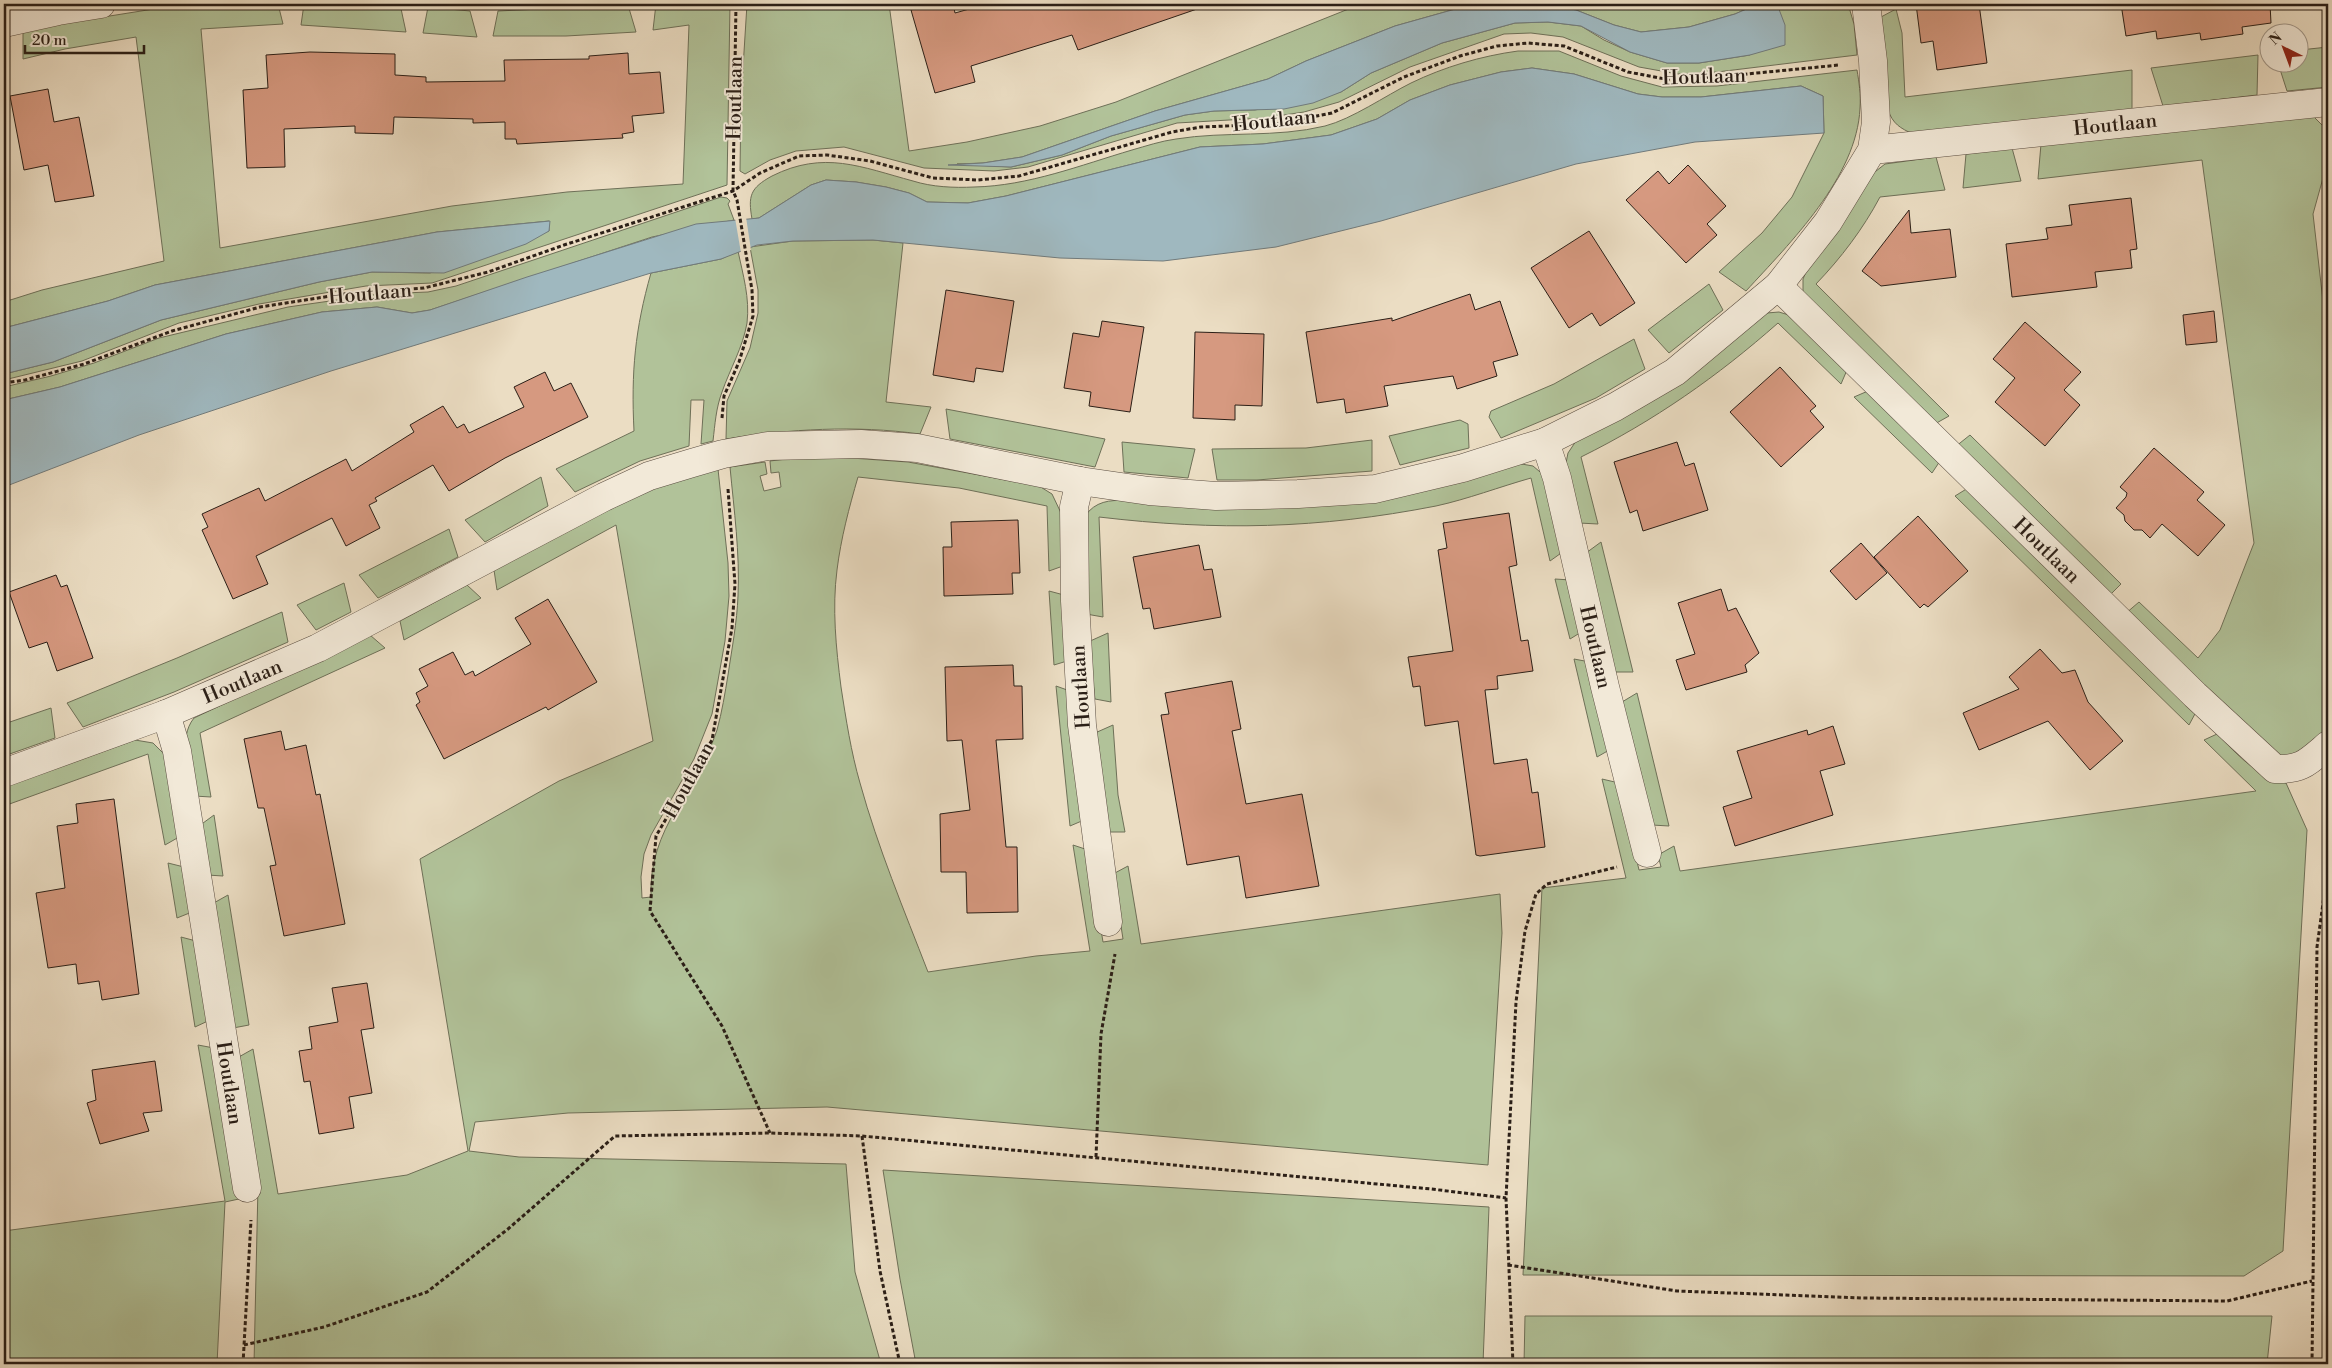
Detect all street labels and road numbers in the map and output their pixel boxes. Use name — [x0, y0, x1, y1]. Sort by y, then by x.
street label: Houtlaan — [722, 56, 749, 140]
street label: Houtlaan — [1662, 64, 1747, 91]
street label: Houtlaan — [1231, 105, 1317, 138]
street label: Houtlaan — [2072, 109, 2158, 142]
street label: Houtlaan — [327, 278, 413, 311]
street label: Houtlaan — [2007, 513, 2085, 589]
street label: Houtlaan — [1573, 604, 1616, 691]
street label: Houtlaan — [1066, 644, 1097, 730]
street label: Houtlaan — [199, 654, 286, 710]
street label: Houtlaan — [658, 738, 721, 824]
street label: Houtlaan — [210, 1040, 247, 1127]

